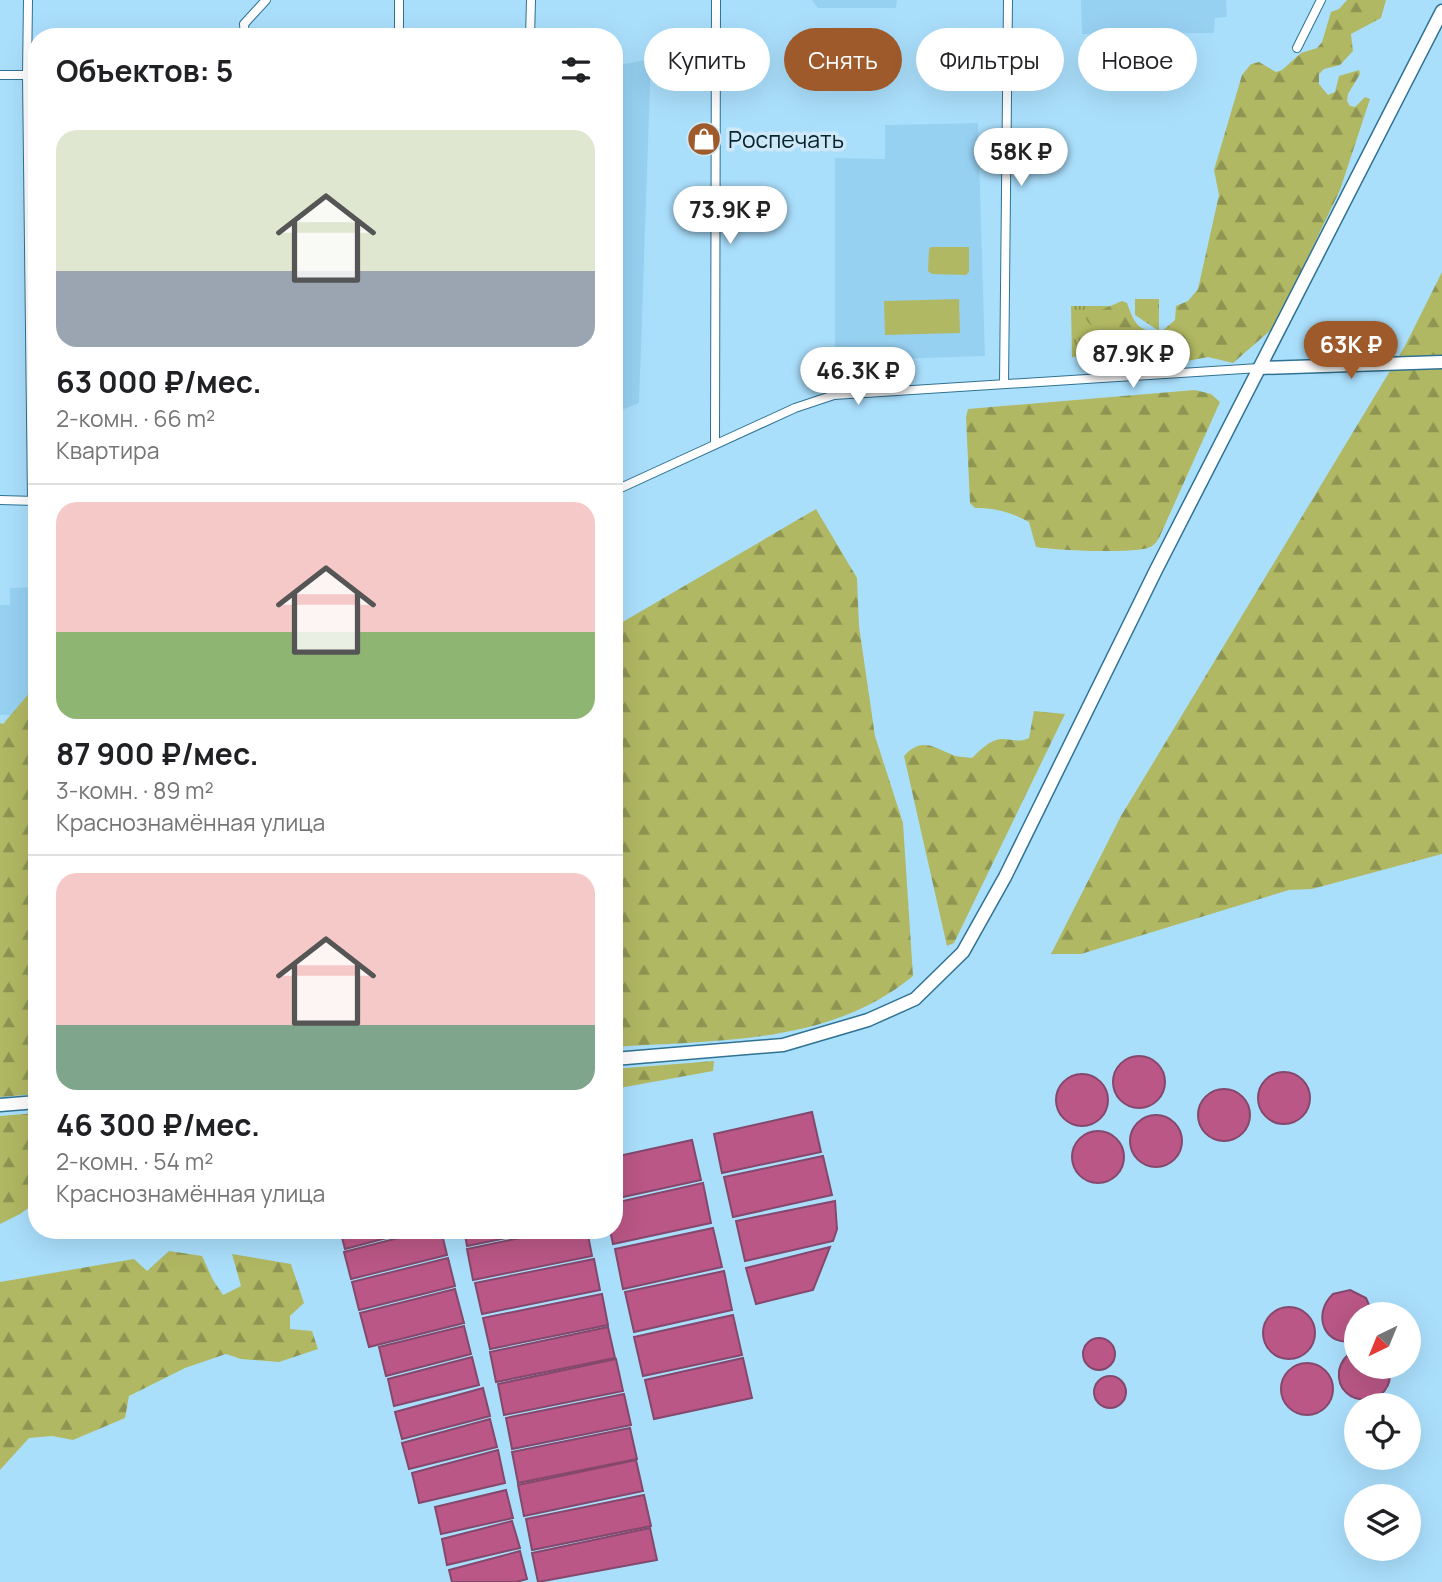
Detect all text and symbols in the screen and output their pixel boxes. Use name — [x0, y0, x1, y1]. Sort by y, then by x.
chip: Купить — [644, 28, 770, 91]
chip: Снять — [784, 28, 902, 91]
chip: Фильтры — [916, 28, 1064, 91]
chip: Новое — [1078, 28, 1197, 91]
text: Объектов: 5 — [56, 50, 233, 91]
icon: filters — [557, 51, 595, 89]
shop icon: Роспечать — [685, 120, 723, 158]
place label: Роспечать — [728, 123, 844, 155]
pin: 58K ₽ — [972, 128, 1070, 188]
text: 58K ₽ — [990, 135, 1052, 167]
icon: home — [263, 175, 389, 301]
pin: 73.9K ₽ — [665, 187, 795, 246]
text: 73.9K ₽ — [689, 193, 771, 225]
pin: 63K ₽ — [1302, 322, 1400, 381]
text: 63K ₽ — [1320, 328, 1382, 360]
pin: 87.9K ₽ — [1068, 330, 1198, 390]
text: 87.9K ₽ — [1092, 337, 1174, 369]
pin: 46.3K ₽ — [793, 348, 923, 407]
text: 46.3K ₽ — [816, 354, 900, 386]
text: 63 000 ₽/мес. — [56, 361, 262, 402]
text: 2-комн. · 66 m² — [56, 402, 215, 434]
text: Квартира — [56, 434, 160, 466]
icon: home — [263, 547, 389, 673]
text: 87 900 ₽/мес. — [56, 733, 259, 774]
text: 3-комн. · 89 m² — [56, 774, 214, 806]
text: Краснознамённая улица — [56, 806, 325, 838]
icon: home — [263, 918, 389, 1044]
text: 46 300 ₽/мес. — [56, 1104, 260, 1145]
text: 2-комн. · 54 m² — [56, 1145, 213, 1177]
text: Краснознамённая улица — [56, 1177, 325, 1209]
north arrow — [1344, 1302, 1421, 1379]
map controls — [1344, 1302, 1421, 1561]
button: locate — [1344, 1393, 1421, 1470]
button: layers — [1344, 1484, 1421, 1561]

